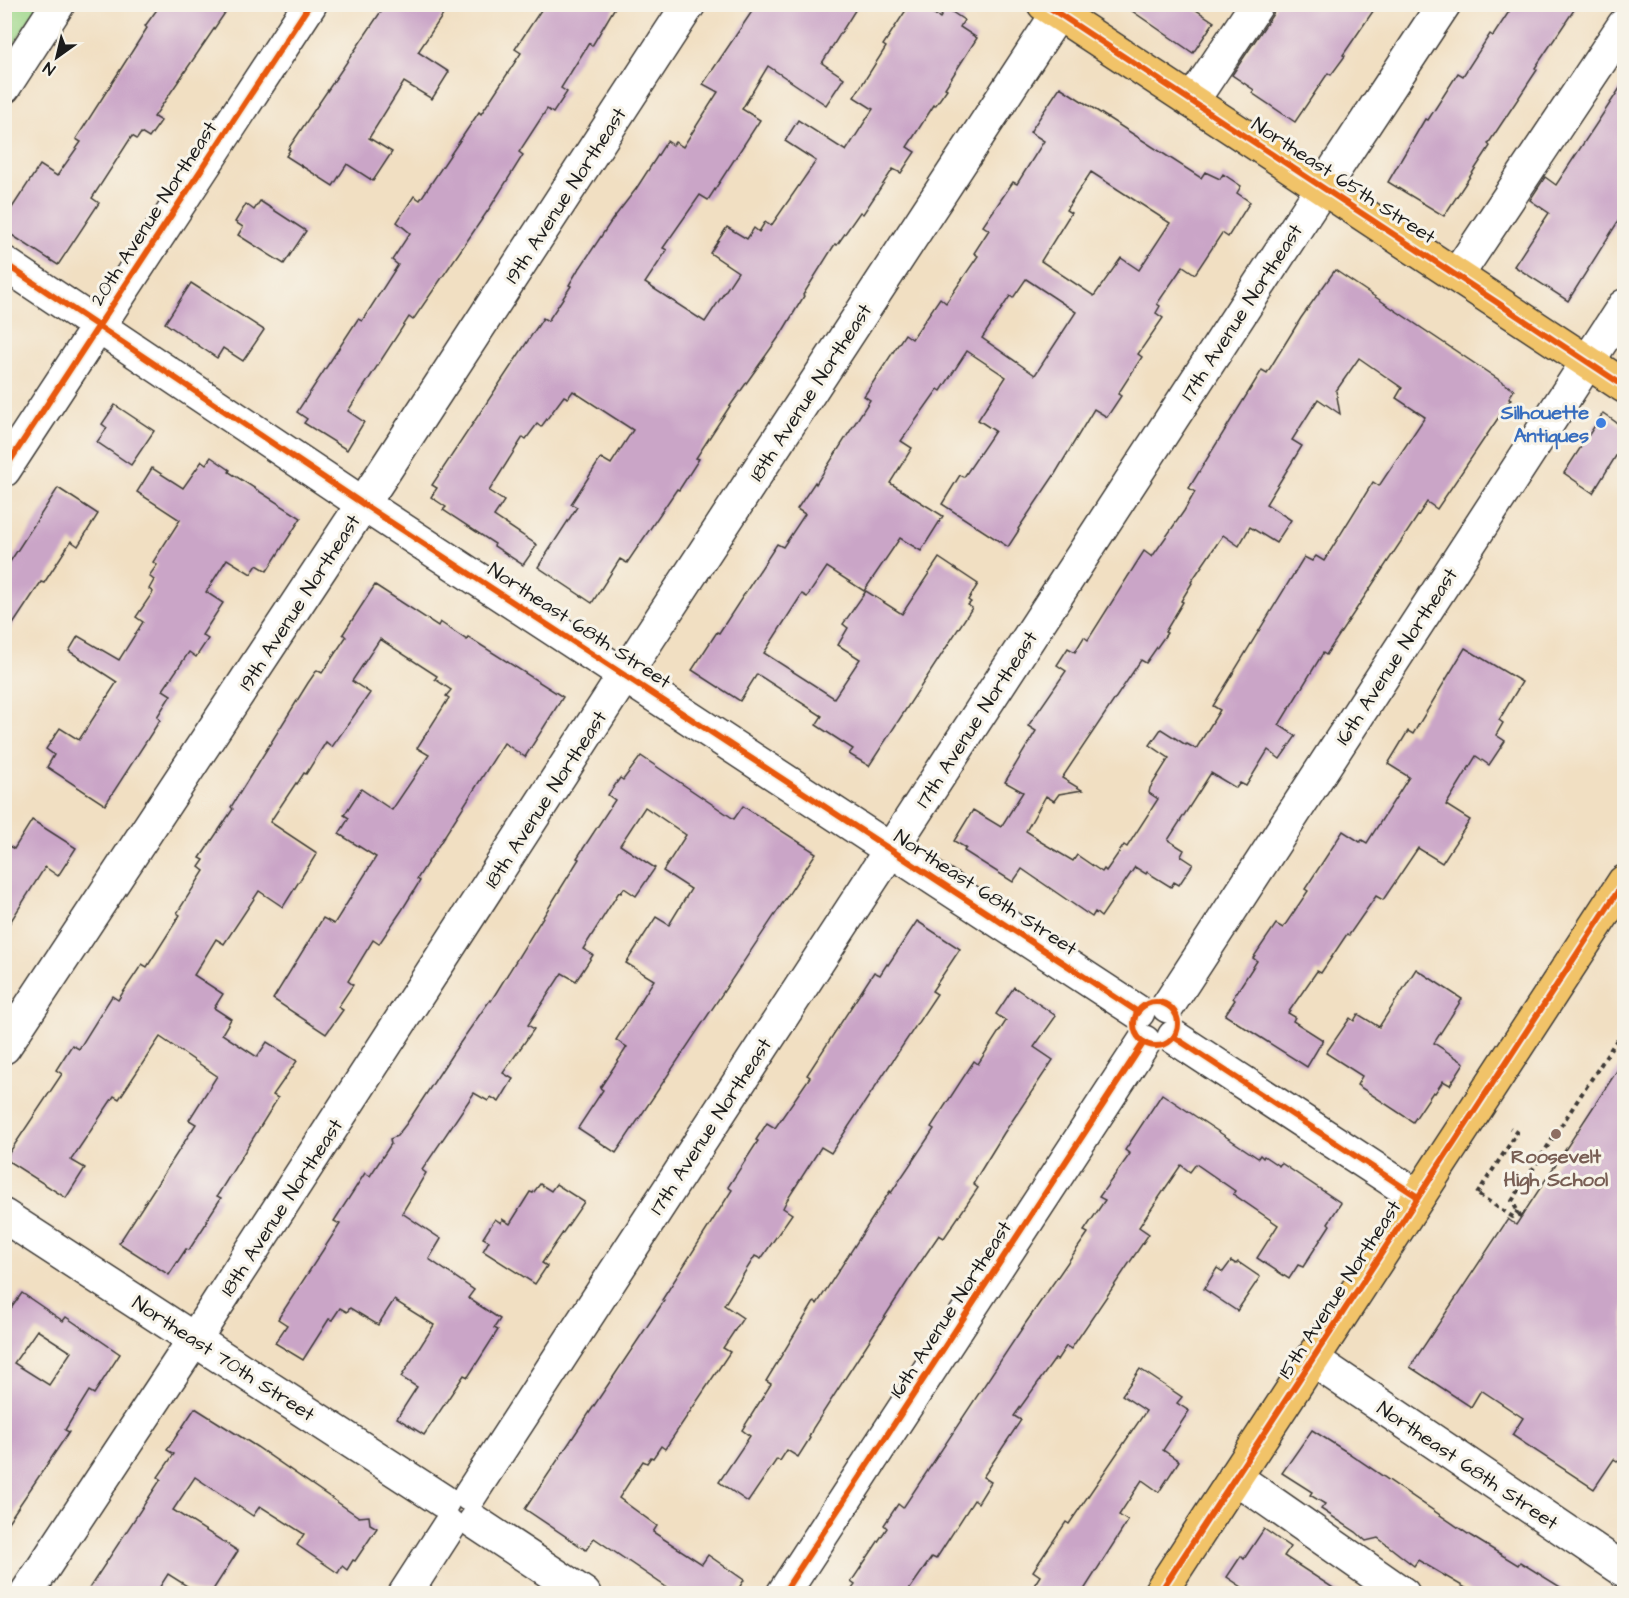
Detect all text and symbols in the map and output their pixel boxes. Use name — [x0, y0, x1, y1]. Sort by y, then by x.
north arrow — [27, 27, 87, 87]
text: N — [39, 57, 59, 81]
street label: 19th Avenue Northeast — [498, 102, 633, 289]
street label: Northeast 65th Street — [1246, 111, 1441, 251]
street label: 20th Avenue Northeast — [84, 116, 224, 311]
street label: 17th Avenue Northeast — [1174, 219, 1310, 406]
street label: 18th Avenue Northeast — [743, 298, 879, 487]
place label: Silhouette Antiques — [1500, 399, 1589, 450]
marker: Silhouette Antiques — [1594, 416, 1608, 430]
street label: 19th Avenue Northeast — [232, 509, 367, 696]
street label: Northeast 68th Street — [482, 556, 676, 696]
street label: 16th Avenue Northeast — [1329, 563, 1465, 751]
street label: 17th Avenue Northeast — [909, 626, 1045, 813]
street label: 18th Avenue Northeast — [478, 705, 614, 894]
street label: Northeast 68th Street — [888, 823, 1082, 963]
street label: 17th Avenue Northeast — [643, 1033, 779, 1220]
street label: 18th Avenue Northeast — [214, 1113, 350, 1302]
marker: Roosevelt High School — [1549, 1127, 1563, 1141]
place label: Roosevelt High School — [1504, 1143, 1608, 1195]
street label: 15th Avenue Northeast — [1272, 1195, 1408, 1384]
street label: 16th Avenue Northeast — [883, 1216, 1019, 1404]
street label: Northeast 70th Street — [127, 1289, 320, 1428]
street label: Northeast 68th Street — [1371, 1395, 1564, 1537]

